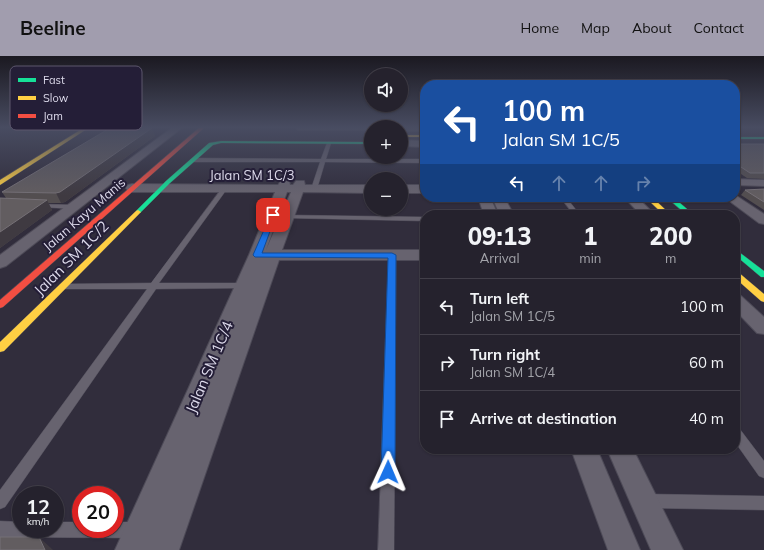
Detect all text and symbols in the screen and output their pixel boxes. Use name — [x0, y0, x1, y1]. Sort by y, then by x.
text: Beeline — [20, 16, 86, 40]
text: Home — [520, 19, 559, 37]
text: Map — [581, 19, 610, 37]
text: About — [632, 19, 672, 37]
text: Contact — [694, 19, 744, 37]
legend — [10, 66, 142, 130]
map controls — [364, 68, 408, 216]
button: sound — [364, 68, 408, 112]
text: Fast — [43, 73, 65, 87]
text: Slow — [43, 91, 69, 105]
text: 100 m — [502, 93, 585, 128]
icon: left — [436, 96, 488, 148]
text: Jam — [43, 109, 63, 123]
button: + — [364, 120, 408, 164]
text: Jalan SM 1C/5 — [502, 128, 620, 151]
street label: Jalan SM 1C/3 — [209, 167, 295, 183]
button: − — [364, 172, 408, 216]
icon: left — [506, 172, 528, 194]
icon: ahead — [548, 172, 570, 194]
icon: ahead — [590, 172, 612, 194]
icon: right — [632, 172, 654, 194]
street label: Jalan Kayu Manis — [40, 174, 128, 254]
pin — [256, 198, 290, 232]
icon: arrive — [262, 204, 284, 226]
street label: Jalan SM 1C/2 — [30, 217, 112, 299]
text: 09:13 — [468, 221, 532, 251]
text: 1 — [583, 221, 598, 251]
text: 200 — [649, 221, 692, 251]
text: Arrival — [480, 250, 520, 266]
text: min — [579, 250, 601, 266]
text: m — [665, 250, 676, 266]
text: Turn left — [470, 289, 529, 308]
icon: left — [436, 296, 458, 318]
text: 100 m — [680, 297, 724, 316]
text: Jalan SM 1C/5 — [470, 308, 555, 324]
street label: Jalan SM 1C/4 — [181, 318, 237, 416]
text: Turn right — [470, 345, 540, 364]
icon: right — [436, 352, 458, 374]
text: 60 m — [689, 353, 724, 372]
text: Jalan SM 1C/4 — [470, 364, 555, 380]
icon: arrive — [436, 408, 458, 430]
text: Arrive at destination — [470, 409, 617, 428]
text: 40 m — [689, 409, 724, 428]
position arrow — [367, 451, 409, 493]
speed limit sign: 20 — [72, 486, 124, 538]
text: 12 — [26, 494, 50, 519]
text: km/h — [27, 515, 49, 528]

